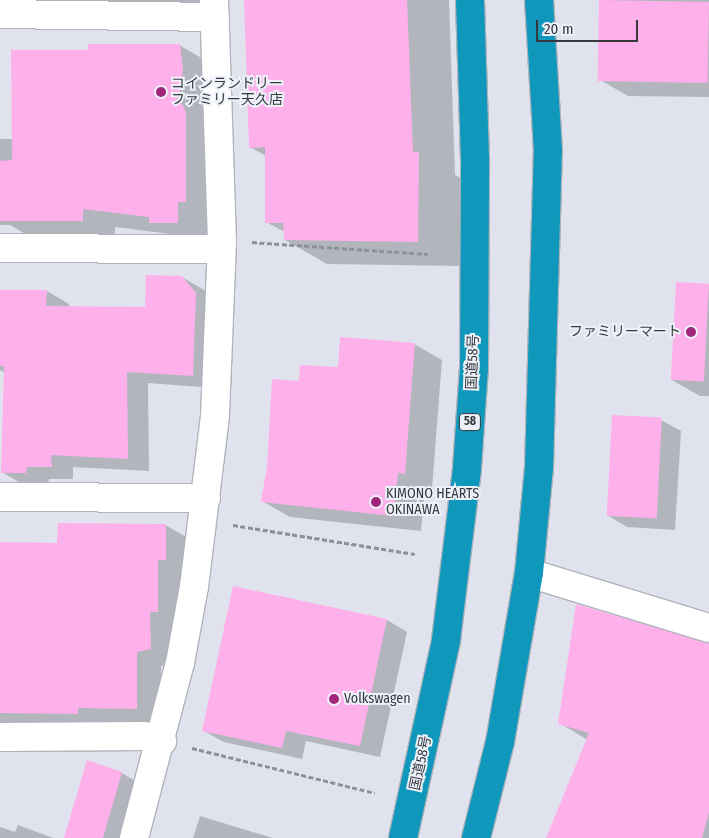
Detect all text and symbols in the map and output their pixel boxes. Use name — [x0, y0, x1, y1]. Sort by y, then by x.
scale bar — [539, 10, 642, 42]
text: 20 m — [544, 20, 574, 38]
place label: コインランドリー ファミリー天久店 — [171, 76, 283, 108]
marker: コインランドリー ファミリー天久店 — [155, 86, 167, 98]
place label: ファミリーマート — [569, 324, 681, 340]
marker: ファミリーマート — [685, 326, 697, 338]
street label: 国道58号 — [464, 334, 482, 390]
road number: 58 — [459, 412, 481, 432]
place label: KIMONO HEARTS OKINAWA — [386, 486, 479, 518]
marker: KIMONO HEARTS OKINAWA — [370, 496, 382, 508]
place label: Volkswagen — [344, 691, 411, 707]
marker: Volkswagen — [328, 693, 340, 705]
street label: 国道58号 — [407, 734, 435, 792]

